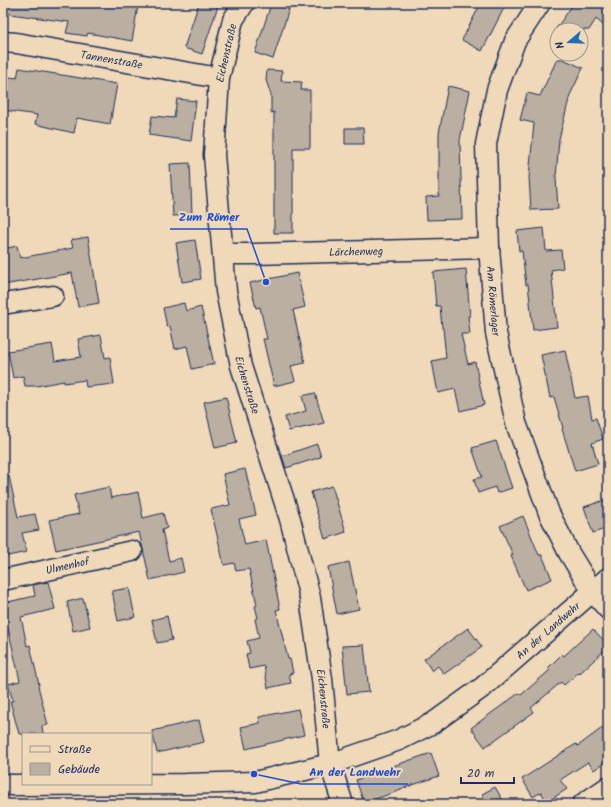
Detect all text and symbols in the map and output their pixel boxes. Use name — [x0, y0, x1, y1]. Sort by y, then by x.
street label: Eichenstraße — [211, 22, 242, 84]
north arrow — [549, 22, 589, 62]
text: N — [551, 39, 570, 51]
street label: Tannenstraße — [79, 46, 144, 75]
callout: Zum Römer — [170, 205, 247, 229]
text: Zum Römer — [179, 208, 240, 227]
street label: Lärchenweg — [329, 243, 383, 262]
street label: Am Römerlager — [481, 265, 505, 339]
street label: Eichenstraße — [229, 355, 264, 417]
street label: Ulmenhof — [44, 552, 93, 580]
street label: An der Landwehr — [512, 597, 586, 664]
street label: Eichenstraße — [311, 668, 335, 730]
legend — [22, 733, 152, 785]
text: Straße — [58, 740, 92, 759]
scale bar — [461, 759, 514, 785]
text: Gebäude — [58, 760, 100, 779]
callout: An der Landwehr — [301, 760, 408, 784]
text: An der Landwehr — [309, 763, 401, 782]
text: 20 m — [467, 764, 495, 783]

